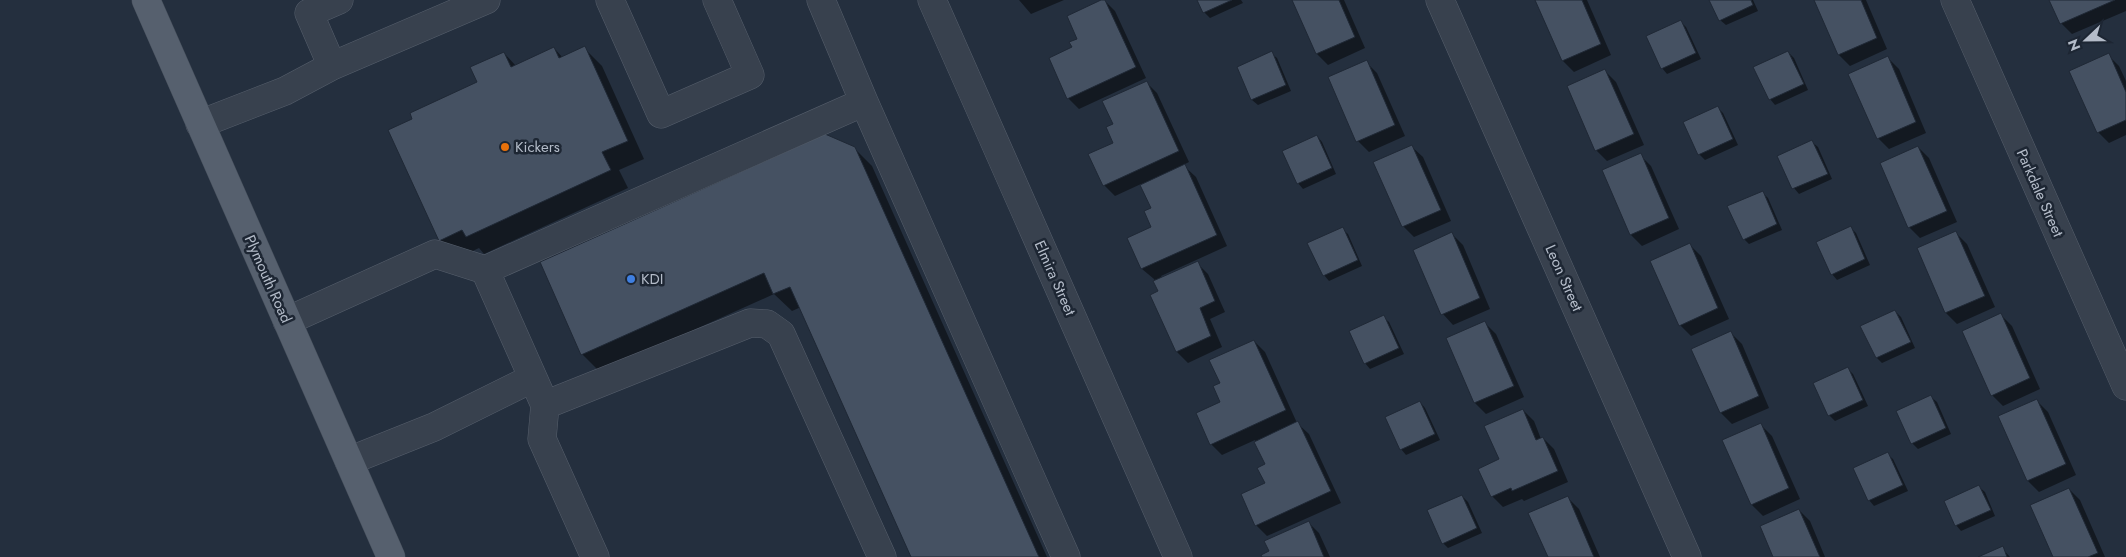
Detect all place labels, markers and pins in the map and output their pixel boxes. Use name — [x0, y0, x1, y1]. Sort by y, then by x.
place label: Kickers — [515, 136, 560, 158]
marker: Kickers — [499, 141, 511, 153]
place label: KDI — [641, 268, 663, 290]
marker: KDI — [625, 273, 637, 285]

